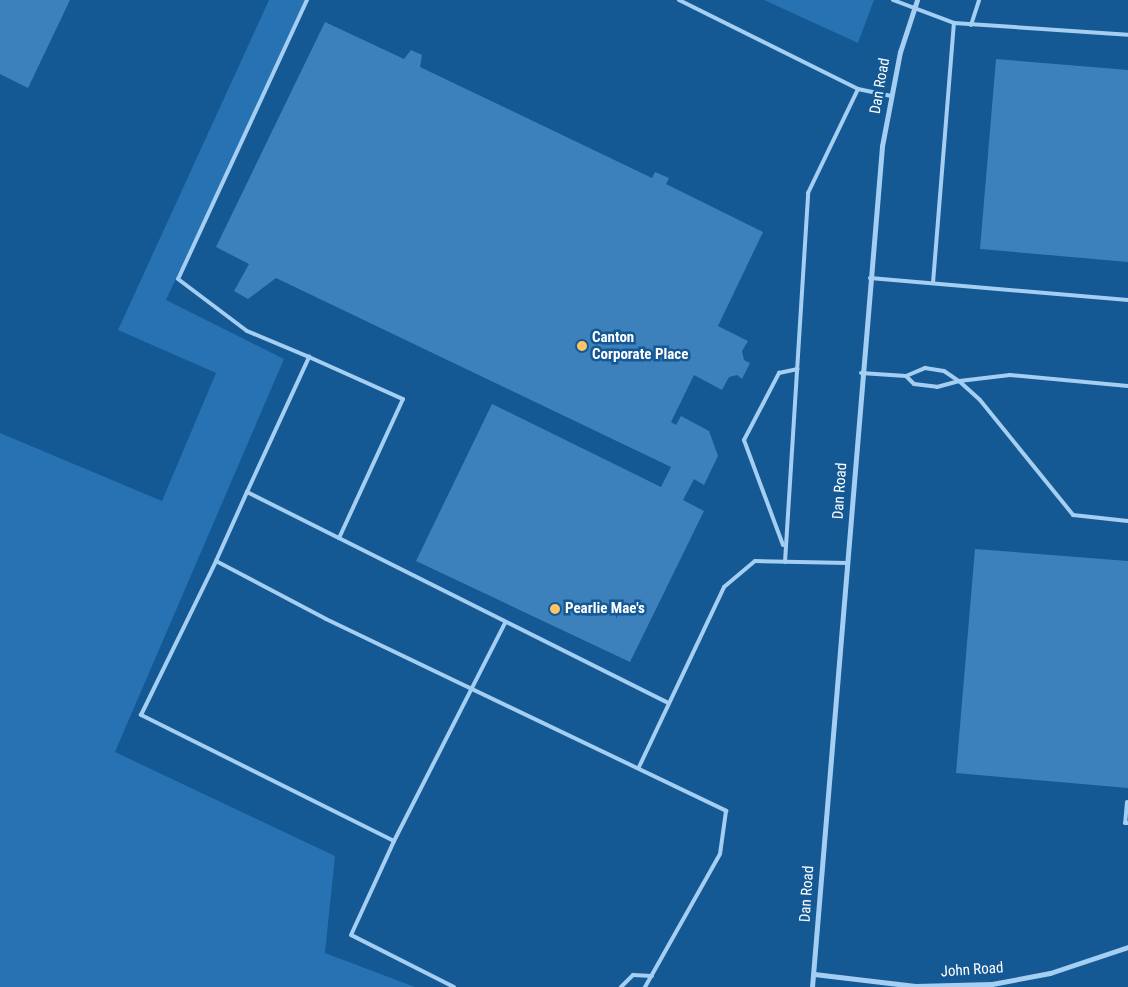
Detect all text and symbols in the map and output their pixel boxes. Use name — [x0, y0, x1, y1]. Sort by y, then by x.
street label: Dan Road — [866, 57, 894, 115]
place label: Canton Corporate Place — [592, 328, 688, 363]
marker: Canton Corporate Place — [576, 340, 588, 352]
street label: Dan Road — [829, 462, 851, 520]
place label: Pearlie Mae's — [565, 600, 645, 618]
marker: Pearlie Mae's — [549, 603, 561, 615]
street label: Dan Road — [796, 865, 818, 923]
street label: John Road — [940, 959, 1004, 981]

